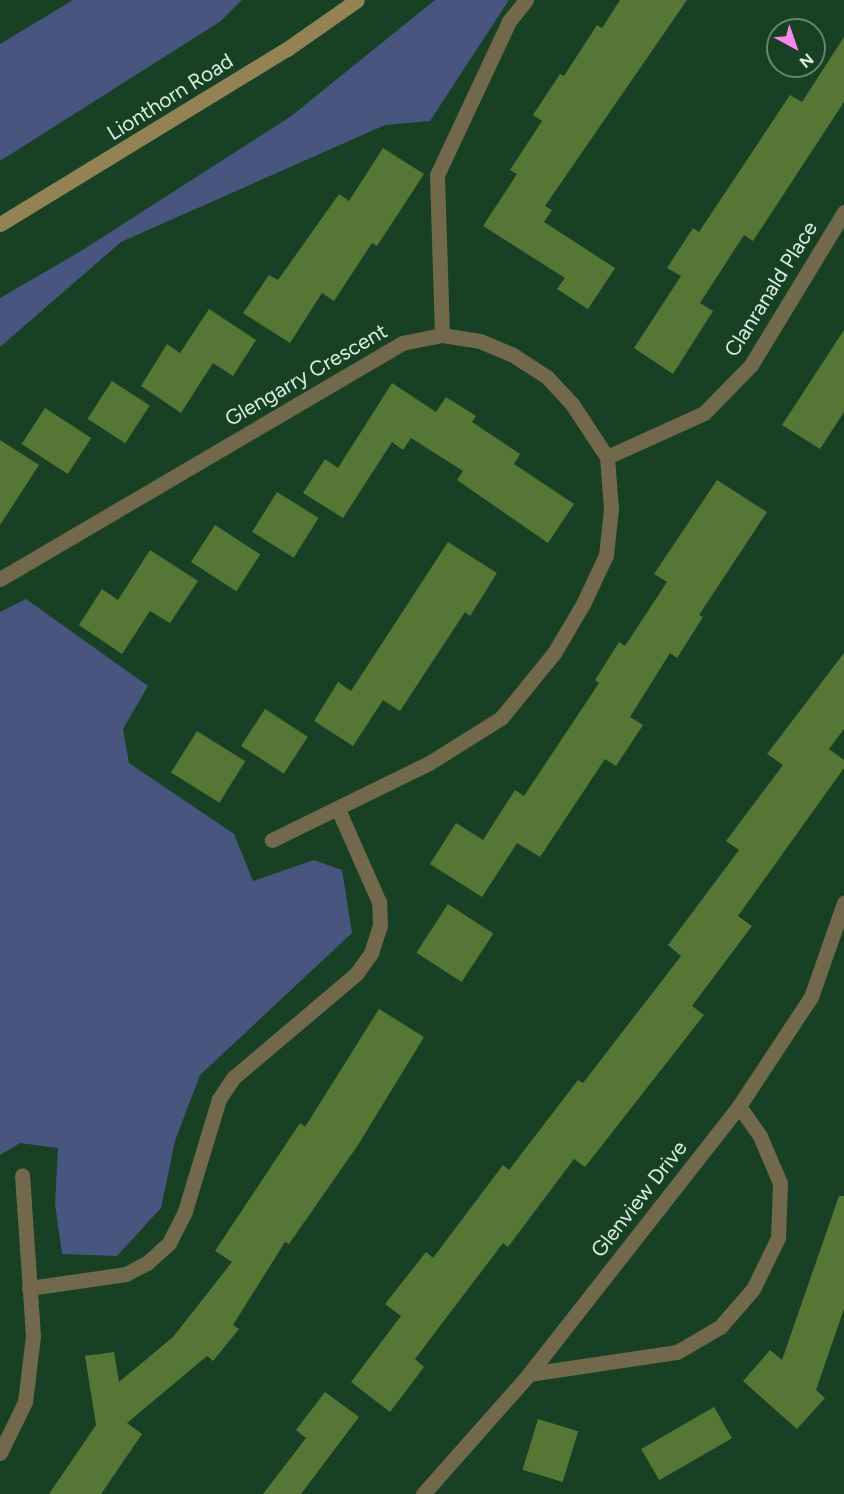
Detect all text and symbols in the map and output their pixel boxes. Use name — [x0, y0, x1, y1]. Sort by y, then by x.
north arrow — [766, 18, 826, 78]
street label: Lionthorn Road — [102, 48, 238, 146]
text: N — [796, 49, 817, 72]
street label: Clanranald Place — [719, 217, 823, 361]
street label: Glengarry Crescent — [220, 318, 392, 432]
street label: Glenview Drive — [586, 1136, 692, 1262]

